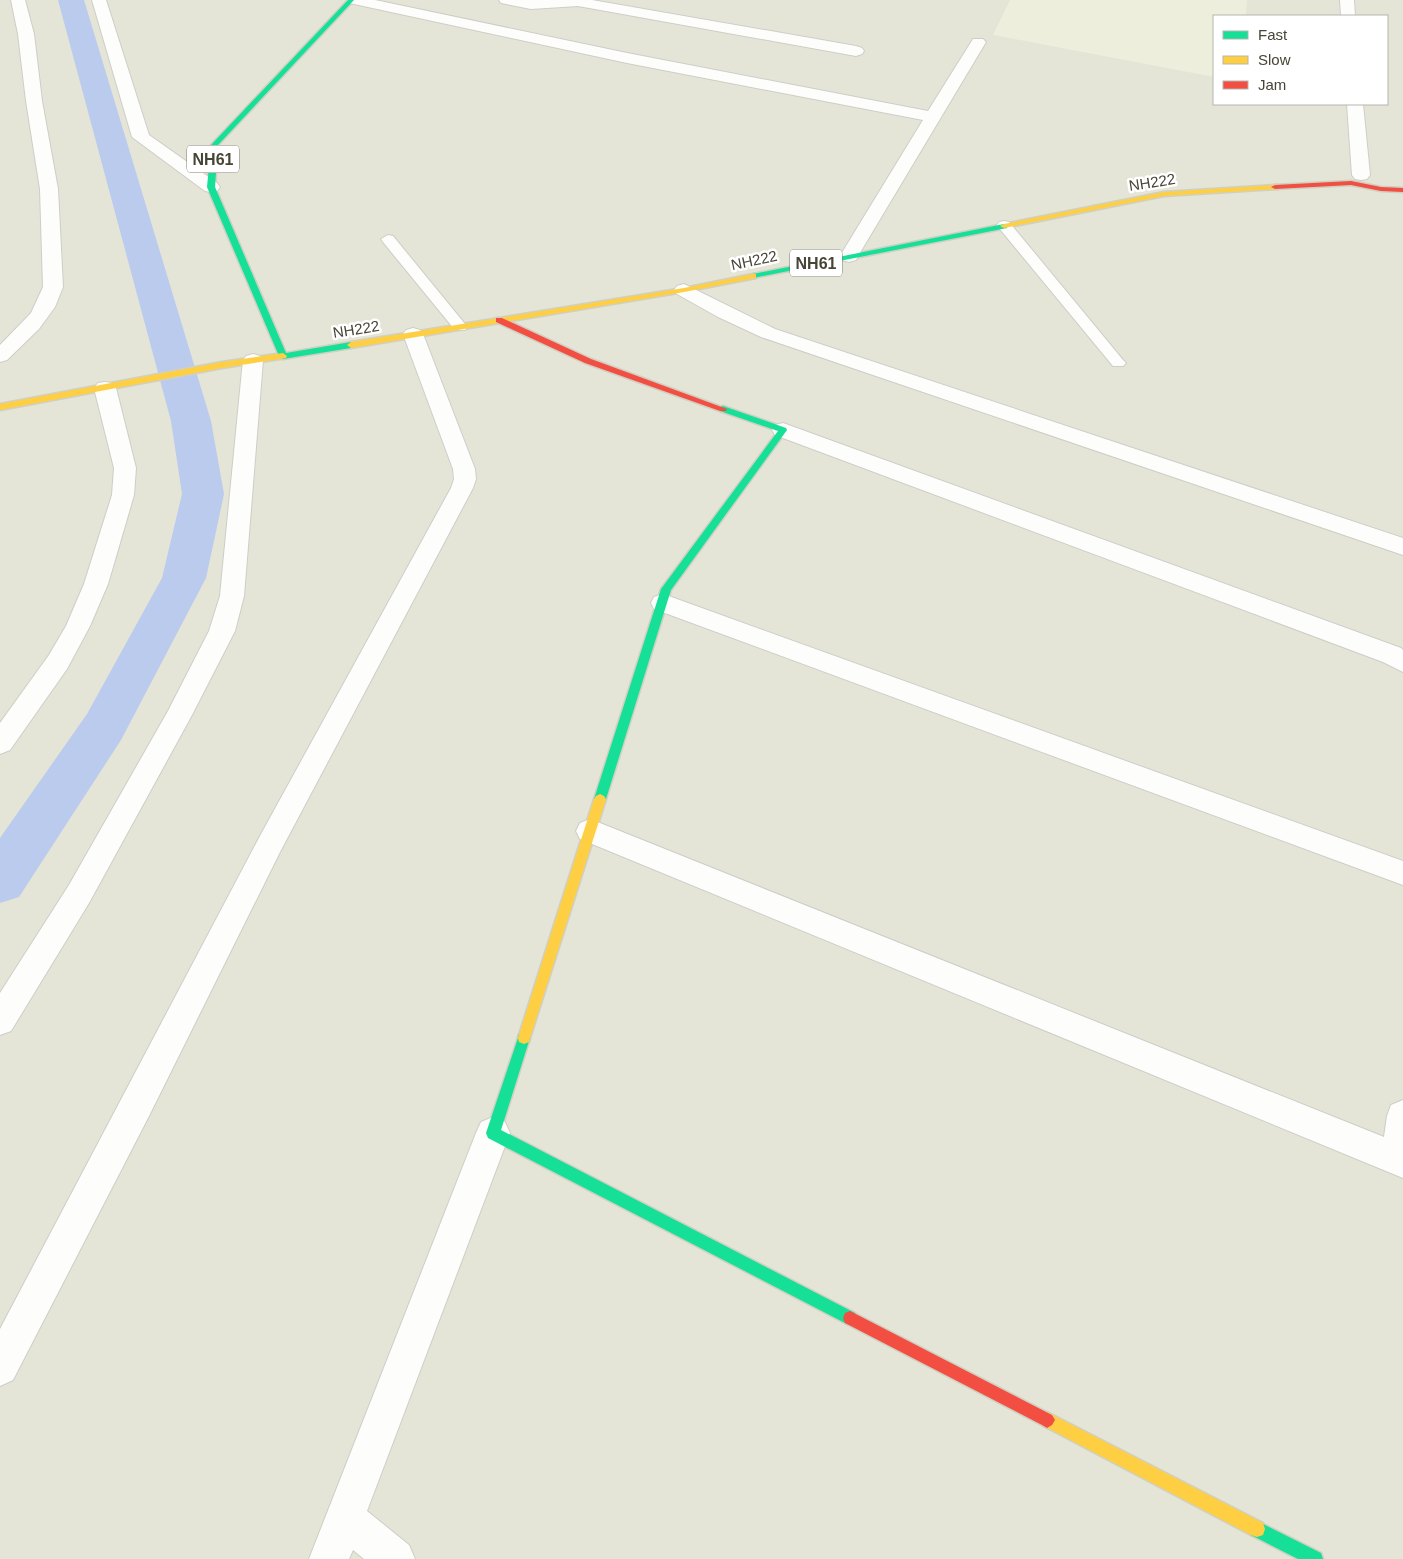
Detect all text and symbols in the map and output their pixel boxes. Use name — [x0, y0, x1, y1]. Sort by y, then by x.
legend — [1213, 15, 1388, 105]
text: Fast — [1258, 26, 1288, 43]
text: Slow — [1258, 51, 1291, 68]
text: Jam — [1258, 76, 1286, 93]
road number: NH61 — [187, 146, 239, 172]
street label: NH222 — [1128, 170, 1176, 194]
street label: NH222 — [729, 247, 779, 273]
road number: NH61 — [790, 250, 842, 276]
street label: NH222 — [332, 317, 380, 341]

